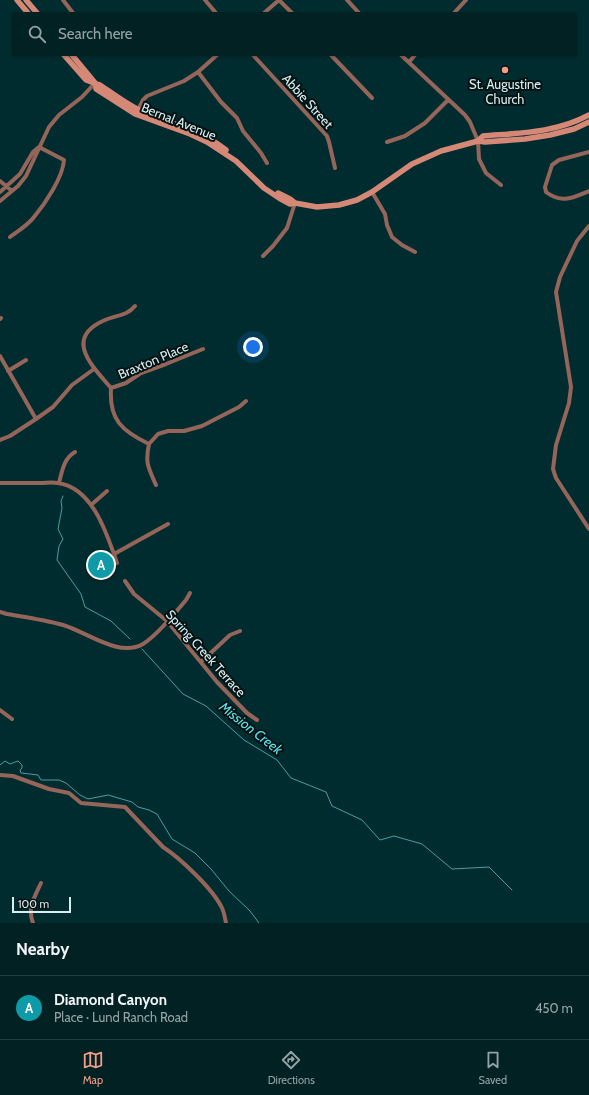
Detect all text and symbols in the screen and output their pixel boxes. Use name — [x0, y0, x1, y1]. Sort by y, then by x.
search box — [12, 12, 577, 56]
icon: search — [26, 23, 48, 45]
text: Search here — [58, 25, 133, 43]
marker: St. Augustine Church — [500, 65, 510, 75]
street label: Abbie Street — [279, 70, 337, 132]
place label: St. Augustine Church — [469, 76, 541, 107]
street label: Bernal Avenue — [139, 99, 219, 143]
your location — [243, 337, 263, 357]
street label: Braxton Place — [115, 338, 191, 382]
pin: A — [88, 550, 114, 580]
street label: Spring Creek Terrace — [163, 606, 250, 700]
water label: Mission Creek — [215, 697, 287, 759]
scale bar — [12, 895, 71, 914]
text: 100 m — [18, 897, 49, 911]
text: Nearby — [16, 939, 69, 959]
text: Diamond Canyon — [54, 991, 167, 1009]
text: A — [25, 1000, 33, 1016]
text: 450 m — [535, 1000, 573, 1016]
text: Place · Lund Ranch Road — [54, 1009, 188, 1025]
tab: Map — [82, 1049, 104, 1087]
tab: Directions — [268, 1049, 315, 1087]
tab: Saved — [479, 1049, 507, 1087]

